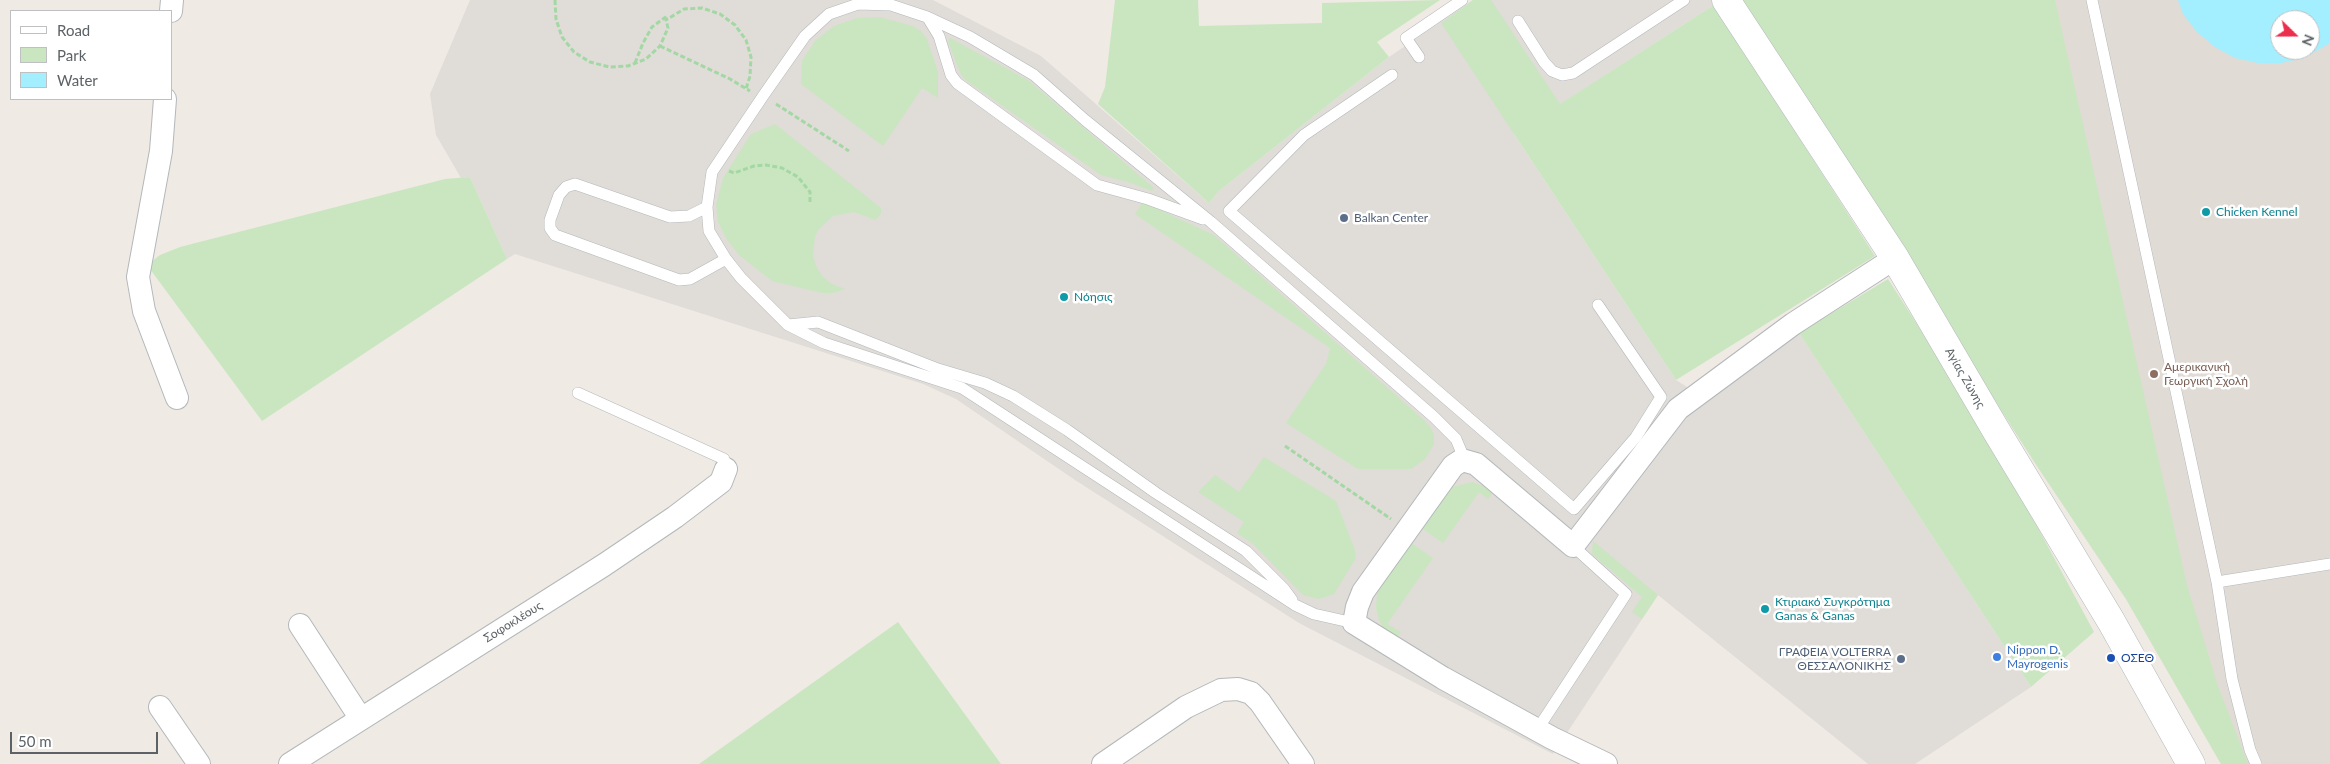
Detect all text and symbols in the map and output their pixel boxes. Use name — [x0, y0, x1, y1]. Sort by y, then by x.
legend — [10, 10, 172, 100]
north arrow — [2270, 10, 2320, 60]
text: Road — [57, 21, 90, 39]
text: N — [2299, 32, 2318, 49]
text: Park — [57, 46, 86, 64]
text: Water — [57, 71, 98, 89]
place label: Chicken Kennel — [2216, 205, 2298, 219]
marker: Chicken Kennel — [2200, 206, 2212, 218]
place label: Balkan Center — [1354, 211, 1428, 225]
marker: Balkan Center — [1338, 212, 1350, 224]
place label: Νόησις — [1074, 290, 1113, 304]
marker: Νόησις — [1058, 291, 1070, 303]
street label: Αγίας Ζώνης — [1942, 345, 1988, 411]
place label: Αμερικανική Γεωργική Σχολή — [2164, 360, 2248, 388]
marker: Αμερικανική Γεωργική Σχολή — [2148, 368, 2160, 380]
place label: Κτιριακό Συγκρότημα Ganas & Ganas — [1775, 595, 1890, 623]
street label: Σοφοκλέους — [481, 598, 545, 646]
marker: Κτιριακό Συγκρότημα Ganas & Ganas — [1759, 603, 1771, 615]
place label: Nippon D. Mayrogenis — [2007, 643, 2068, 671]
place label: ΓΡΑΦΕΙΑ VOLTERRA ΘΕΣΣΑΛΟΝΙΚΗΣ — [1779, 645, 1891, 673]
marker: Nippon D. Mayrogenis — [1991, 651, 2003, 663]
place label: ΟΣΕΘ — [2121, 651, 2154, 665]
marker: ΟΣΕΘ — [2105, 652, 2117, 664]
marker: ΓΡΑΦΕΙΑ VOLTERRA ΘΕΣΣΑΛΟΝΙΚΗΣ — [1895, 653, 1907, 665]
scale bar — [12, 722, 160, 754]
text: 50 m — [18, 732, 52, 750]

